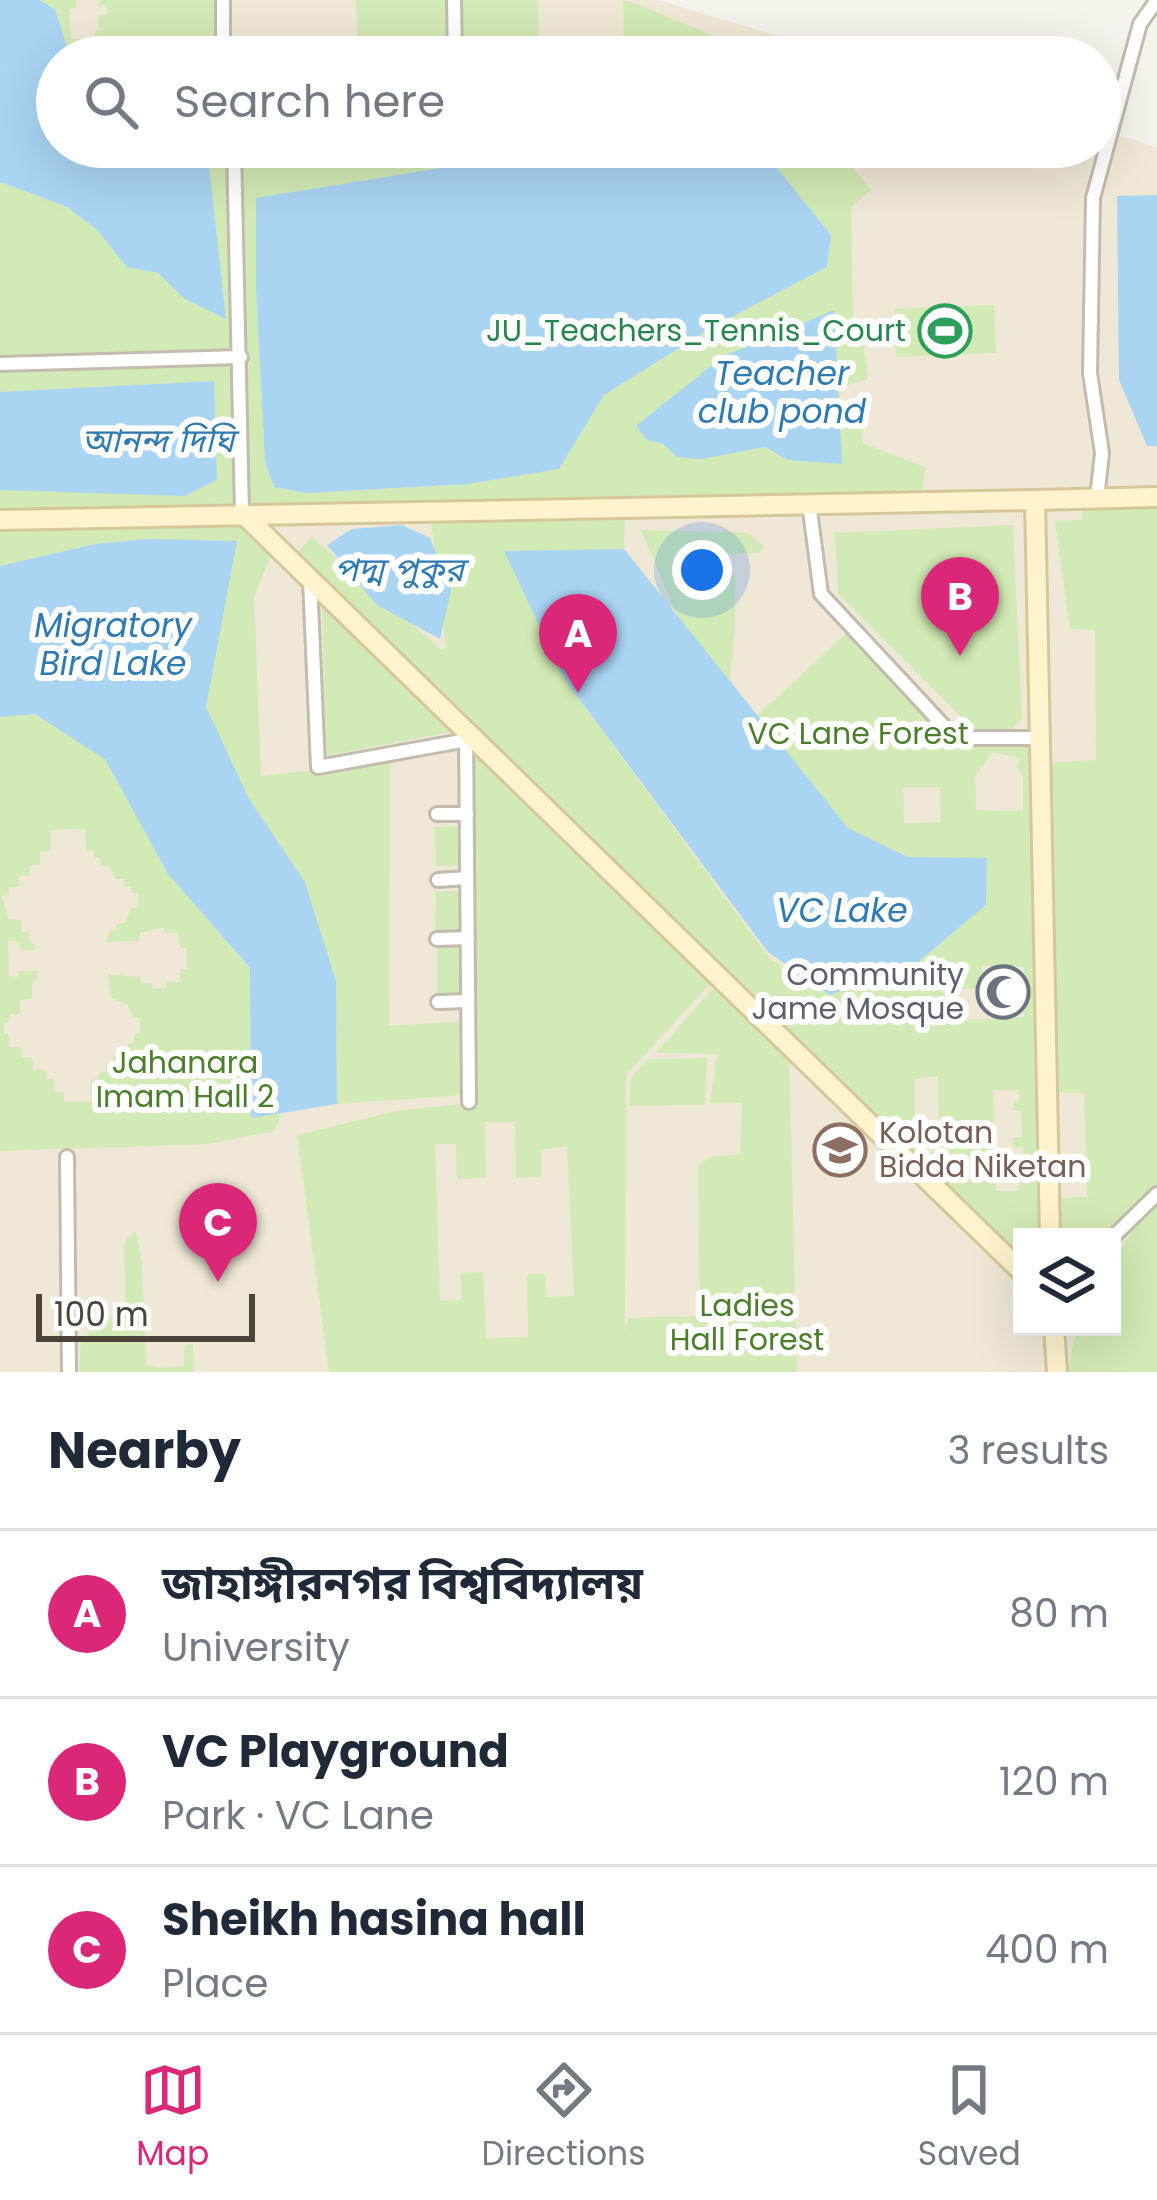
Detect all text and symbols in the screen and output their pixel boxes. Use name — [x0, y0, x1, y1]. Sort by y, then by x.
search box — [36, 36, 1121, 168]
icon: search — [78, 69, 144, 135]
text: Search here — [174, 70, 445, 133]
sports icon: JU_Teachers_Tennis_Court — [917, 303, 973, 359]
place label: JU_Teachers_Tennis_Court — [486, 309, 906, 352]
water label: Teacher club pond — [698, 350, 867, 435]
water label: আনন্দ দিঘি — [82, 417, 240, 464]
your location — [672, 540, 732, 600]
water label: পদ্ম পুকুর — [334, 546, 470, 593]
pin: B — [921, 557, 999, 656]
pin: A — [539, 594, 617, 693]
water label: Migratory Bird Lake — [34, 602, 193, 687]
park label: VC Lane Forest — [747, 712, 969, 755]
water label: VC Lake — [776, 887, 908, 934]
place label: Community Jame Mosque — [752, 953, 964, 1030]
mosque icon: Community Jame Mosque — [975, 964, 1031, 1020]
park label: Jahanara Imam Hall 2 — [96, 1041, 274, 1118]
place label: Kolotan Bidda Niketan — [879, 1111, 1087, 1188]
school or university icon: Kolotan Bidda Niketan — [812, 1122, 868, 1178]
pin: C — [179, 1183, 257, 1282]
map controls — [1013, 1228, 1121, 1336]
button: layers — [1013, 1228, 1121, 1336]
park label: Ladies Hall Forest — [670, 1284, 824, 1361]
scale bar — [36, 1288, 255, 1341]
text: 100 m — [54, 1291, 149, 1338]
text: Nearby — [48, 1414, 241, 1486]
text: 3 results — [947, 1423, 1109, 1478]
text: জাহাঙ্গীরনগর বিশ্ববিদ্যালয় — [162, 1552, 643, 1615]
text: A — [73, 1586, 101, 1641]
text: 80 m — [1009, 1586, 1109, 1641]
text: University — [162, 1620, 350, 1675]
text: VC Playground — [162, 1720, 509, 1783]
text: B — [74, 1754, 100, 1809]
text: 120 m — [999, 1754, 1109, 1809]
text: Park · VC Lane — [162, 1788, 434, 1843]
text: Sheikh hasina hall — [162, 1888, 586, 1951]
text: C — [72, 1922, 102, 1977]
text: 400 m — [985, 1922, 1109, 1977]
text: Place — [162, 1956, 268, 2011]
tab: Map — [136, 2057, 209, 2179]
tab: Directions — [482, 2057, 645, 2179]
tab: Saved — [918, 2057, 1021, 2179]

